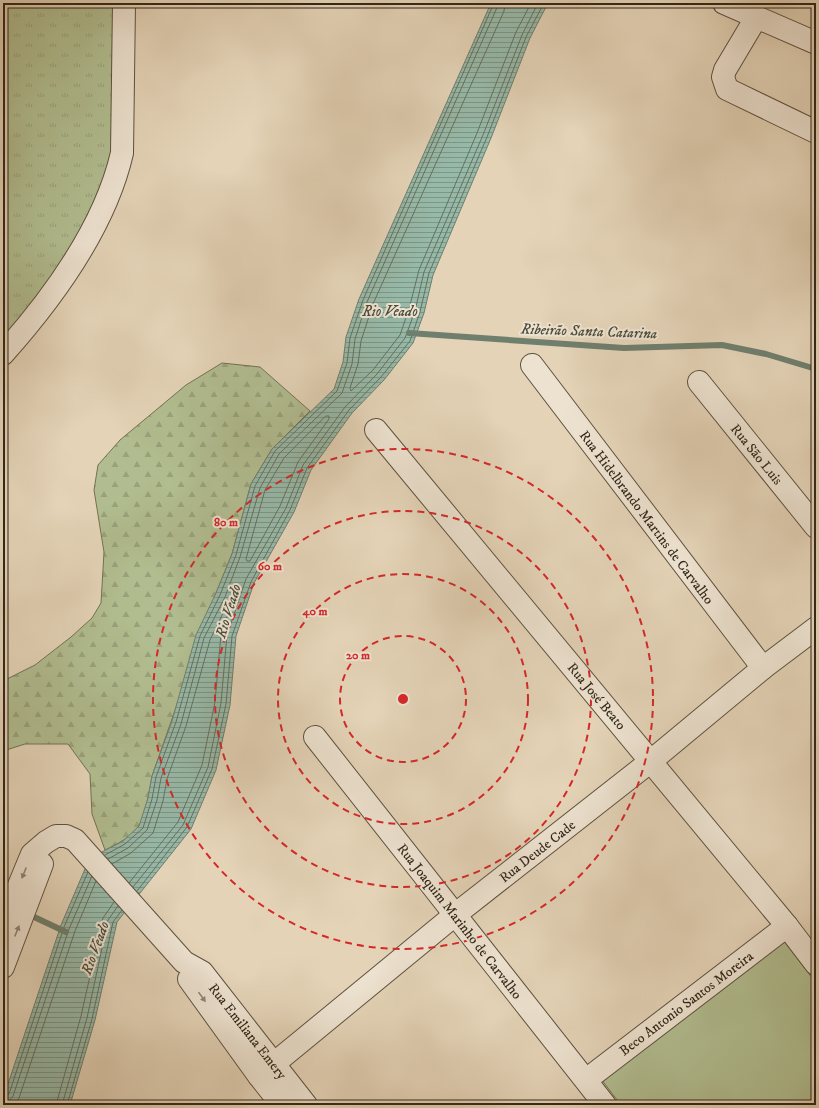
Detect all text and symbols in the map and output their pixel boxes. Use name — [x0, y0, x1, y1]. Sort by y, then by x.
water label: Rio Veado — [361, 302, 418, 321]
water label: Ribeirão Santa Catarina — [519, 320, 658, 343]
street label: Rua São Luis — [726, 420, 786, 489]
street label: Rua Hidelbrando Martins de Carvalho — [575, 427, 718, 608]
text: 80 m — [214, 515, 238, 530]
text: 60 m — [258, 559, 282, 574]
water label: Rio Veado — [211, 581, 246, 641]
text: 40 m — [302, 604, 327, 619]
text: 20 m — [346, 648, 370, 663]
street label: Rua José Beato — [563, 659, 630, 734]
centre of rings — [396, 692, 410, 706]
street label: Rua Deude Cade — [496, 816, 579, 887]
street label: Rua Joaquim Marinho de Carvalho — [393, 840, 526, 1003]
one-way arrow — [21, 867, 27, 878]
water label: Rio Veado — [77, 918, 114, 978]
one-way arrow — [15, 925, 21, 937]
street label: Beco Antonio Santos Moreira — [616, 947, 757, 1060]
street label: Rua Emiliana Emery — [204, 980, 291, 1084]
one-way arrow — [198, 991, 206, 1002]

